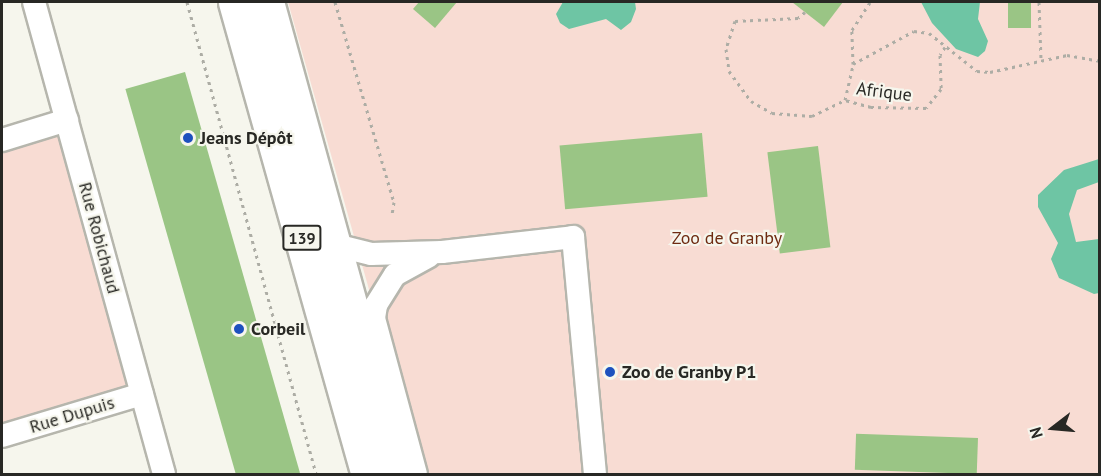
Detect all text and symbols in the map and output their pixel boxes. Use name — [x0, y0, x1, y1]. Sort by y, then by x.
street label: Afrique — [855, 78, 913, 106]
place label: Jeans Dépôt — [200, 127, 293, 149]
marker: Jeans Dépôt — [181, 131, 195, 145]
street label: Rue Robichaud — [74, 180, 124, 296]
road number: 139 — [281, 225, 323, 251]
park label: Zoo de Granby — [672, 227, 782, 249]
place label: Corbeil — [251, 318, 305, 340]
marker: Corbeil — [232, 322, 246, 336]
place label: Zoo de Granby P1 — [622, 361, 757, 383]
marker: Zoo de Granby P1 — [603, 365, 617, 379]
street label: Rue Dupuis — [27, 392, 117, 438]
north arrow — [1023, 398, 1083, 458]
text: N — [1025, 425, 1047, 441]

